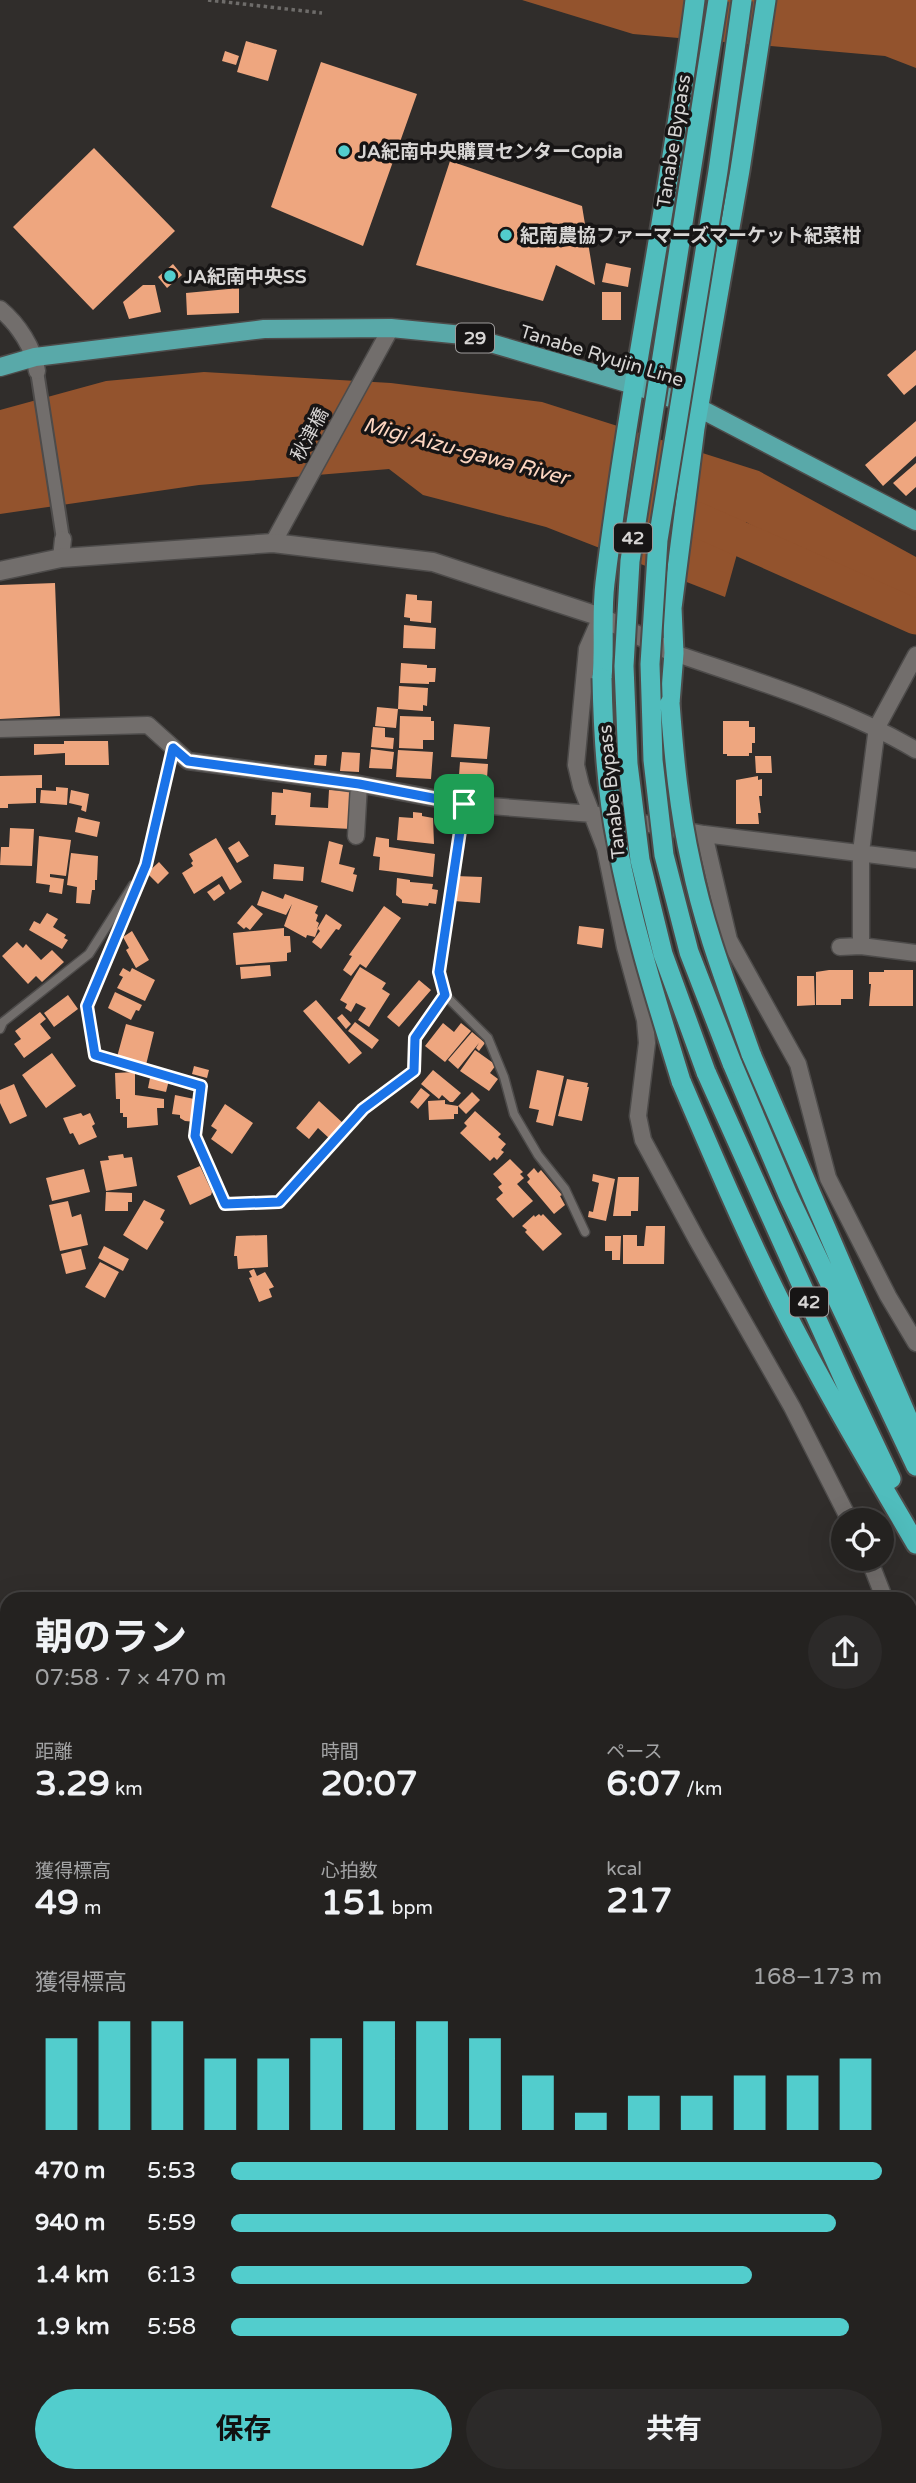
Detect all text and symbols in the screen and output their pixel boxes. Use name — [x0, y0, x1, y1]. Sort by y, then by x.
street label: Tanabe Bypass — [653, 73, 695, 209]
place label: JA紀南中央購買センターCopia — [357, 141, 623, 164]
marker: JA紀南中央購買センターCopia — [336, 143, 352, 159]
place label: 紀南農協ファーマーズマーケット紀菜柑 — [520, 225, 861, 247]
marker: 紀南農協ファーマーズマーケット紀菜柑 — [498, 227, 514, 243]
place label: JA紀南中央SS — [183, 266, 307, 288]
marker: JA紀南中央SS — [162, 268, 178, 284]
street label: Tanabe Ryujin Line — [517, 321, 686, 391]
road number: 29 — [456, 324, 494, 352]
street label: 秋津橋 — [287, 404, 333, 465]
water label: Migi Aizu-gawa River — [360, 412, 574, 492]
road number: 42 — [614, 524, 652, 552]
street label: Tanabe Bypass — [594, 724, 630, 860]
pin — [434, 774, 494, 834]
icon: arrive — [445, 785, 483, 823]
road number: 42 — [790, 1288, 828, 1316]
map controls — [831, 1508, 894, 1571]
button: locate — [831, 1508, 894, 1571]
text: 朝のラン — [35, 1615, 187, 1661]
button: share — [808, 1615, 882, 1689]
text: 07:58 · 7 × 470 m — [35, 1664, 226, 1692]
text: 距離 — [35, 1741, 73, 1763]
text: 時間 — [321, 1741, 359, 1763]
text: ペース — [606, 1741, 662, 1763]
text: 3.29 — [35, 1763, 110, 1805]
text: 20:07 — [321, 1763, 418, 1805]
text: 6:07 — [606, 1763, 681, 1805]
text: km — [110, 1778, 143, 1800]
text: /km — [681, 1778, 723, 1800]
text: kcal — [606, 1858, 642, 1880]
text: 獲得標高 — [35, 1860, 111, 1882]
text: 心拍数 — [321, 1860, 378, 1882]
text: 217 — [606, 1880, 672, 1922]
text: 49 — [35, 1882, 79, 1924]
text: 151 — [321, 1882, 387, 1924]
text: m — [79, 1897, 101, 1919]
text: bpm — [387, 1897, 433, 1919]
text: 168–173 m — [753, 1963, 882, 1991]
text: 獲得標高 — [35, 1969, 127, 1997]
text: 470 m — [35, 2157, 105, 2185]
text: 5:53 — [147, 2157, 196, 2185]
text: 940 m — [35, 2209, 105, 2237]
text: 5:59 — [147, 2209, 196, 2237]
text: 1.4 km — [35, 2261, 109, 2289]
text: 6:13 — [147, 2261, 196, 2289]
text: 1.9 km — [35, 2313, 110, 2341]
text: 5:58 — [147, 2313, 196, 2341]
button: 保存 — [35, 2389, 452, 2469]
button: 共有 — [466, 2389, 882, 2469]

